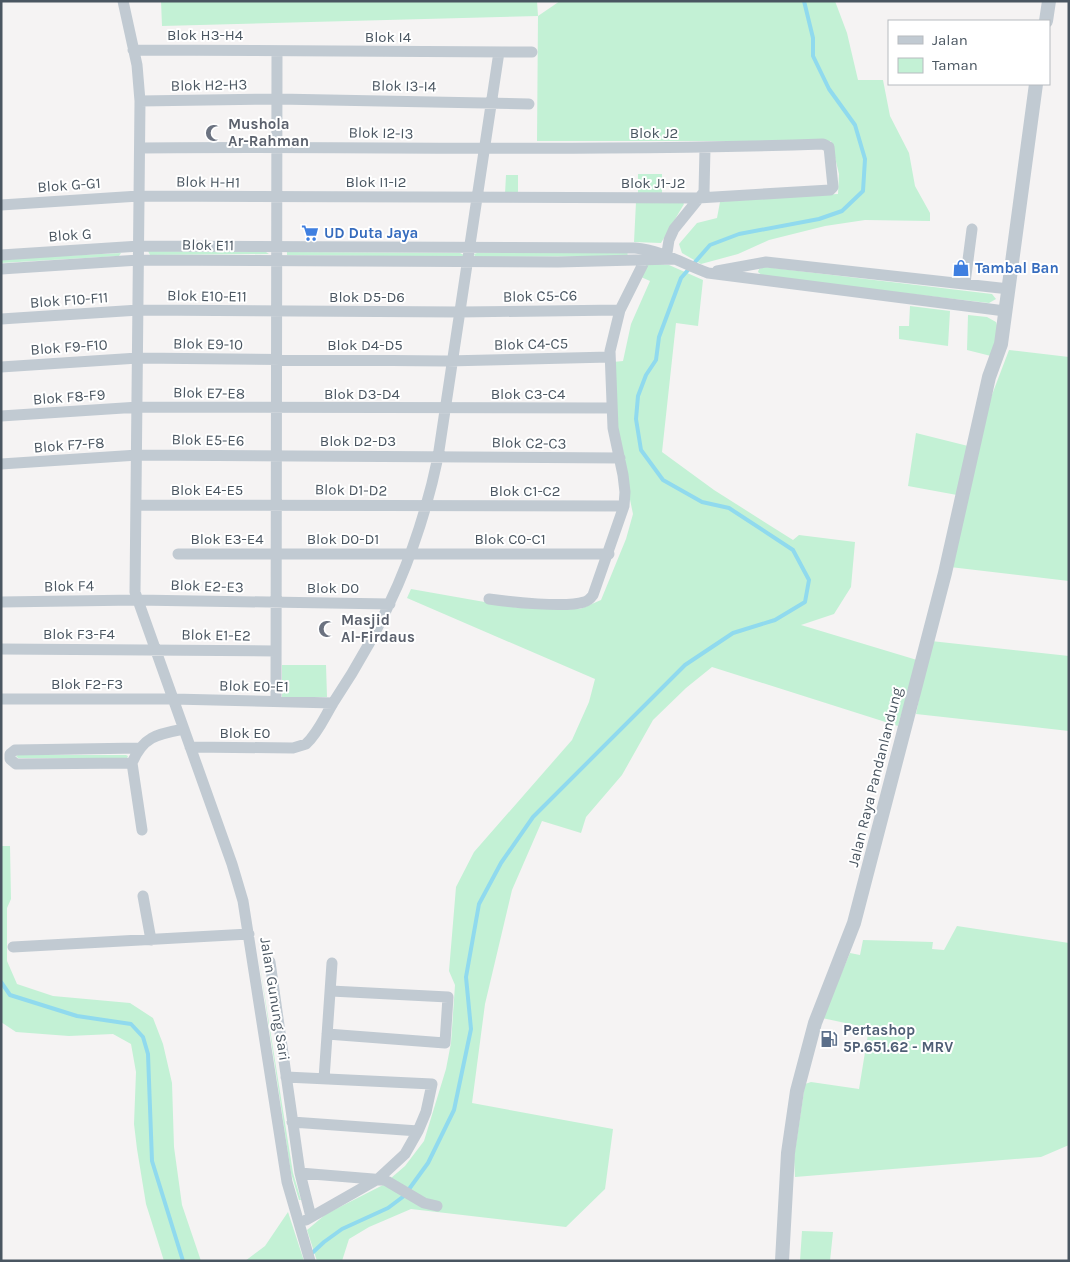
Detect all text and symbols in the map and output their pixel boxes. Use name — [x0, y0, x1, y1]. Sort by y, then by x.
legend — [888, 20, 1050, 85]
street label: Blok H3-H4 — [167, 26, 244, 44]
street label: Blok I4 — [365, 28, 412, 46]
text: Jalan — [932, 31, 968, 49]
text: Taman — [932, 56, 978, 74]
street label: Blok H2-H3 — [171, 75, 247, 95]
street label: Blok I3-I4 — [372, 76, 437, 96]
place label: Mushola Ar-Rahman — [228, 115, 309, 150]
mosque icon: Mushola Ar-Rahman — [204, 123, 224, 143]
street label: Blok I2-I3 — [348, 123, 414, 143]
street label: Blok J2 — [630, 124, 678, 142]
street label: Blok H-H1 — [176, 172, 240, 192]
street label: Blok I1-I2 — [345, 173, 407, 191]
street label: Blok G-G1 — [37, 174, 101, 196]
street label: Blok J1-J2 — [621, 174, 685, 192]
supermarket icon: UD Duta Jaya — [300, 223, 320, 243]
place label: UD Duta Jaya — [324, 224, 418, 242]
street label: Blok G — [48, 225, 92, 245]
street label: Blok E11 — [182, 236, 234, 254]
shop icon: Tambal Ban — [951, 258, 971, 278]
place label: Tambal Ban — [975, 259, 1059, 277]
street label: Blok E10-E11 — [167, 286, 247, 306]
street label: Blok C5-C6 — [503, 286, 577, 306]
street label: Blok F10-F11 — [29, 288, 109, 312]
street label: Blok D5-D6 — [329, 288, 405, 306]
street label: Blok E9-10 — [173, 334, 243, 354]
street label: Blok C4-C5 — [494, 334, 568, 354]
street label: Blok F9-F10 — [30, 335, 108, 359]
street label: Blok D4-D5 — [327, 336, 403, 354]
street label: Blok E7-E8 — [173, 383, 245, 403]
street label: Blok F8-F9 — [32, 385, 106, 409]
street label: Blok D3-D4 — [324, 385, 401, 403]
street label: Blok C3-C4 — [491, 385, 566, 403]
street label: Blok E5-E6 — [171, 430, 245, 450]
street label: Blok D2-D3 — [320, 432, 396, 450]
street label: Blok C2-C3 — [491, 433, 567, 453]
street label: Blok F7-F8 — [33, 434, 105, 456]
street label: Blok D1-D2 — [315, 480, 387, 500]
street label: Blok E4-E5 — [171, 481, 243, 499]
street label: Blok C1-C2 — [490, 482, 561, 500]
street label: Blok E3-E4 — [190, 530, 264, 548]
street label: Blok D0-D1 — [307, 530, 379, 548]
street label: Blok C0-C1 — [474, 530, 546, 548]
street label: Blok E2-E3 — [170, 576, 244, 596]
street label: Blok F4 — [44, 577, 95, 595]
street label: Blok D0 — [307, 579, 359, 597]
place label: Masjid Al-Firdaus — [341, 611, 415, 646]
mosque icon: Masjid Al-Firdaus — [317, 619, 337, 639]
street label: Blok F3-F4 — [43, 625, 116, 643]
street label: Blok E1-E2 — [181, 625, 251, 645]
street label: Blok F2-F3 — [51, 675, 123, 693]
street label: Blok E0-E1 — [219, 676, 289, 696]
street label: Jalan Raya Pandanlandung — [844, 685, 906, 869]
street label: Blok E0 — [219, 724, 271, 742]
street label: Jalan Gunung Sari — [256, 936, 294, 1062]
place label: Pertashop 5P.651.62 - MRV — [843, 1021, 953, 1056]
fuel station icon: Pertashop 5P.651.62 - MRV — [819, 1029, 839, 1049]

